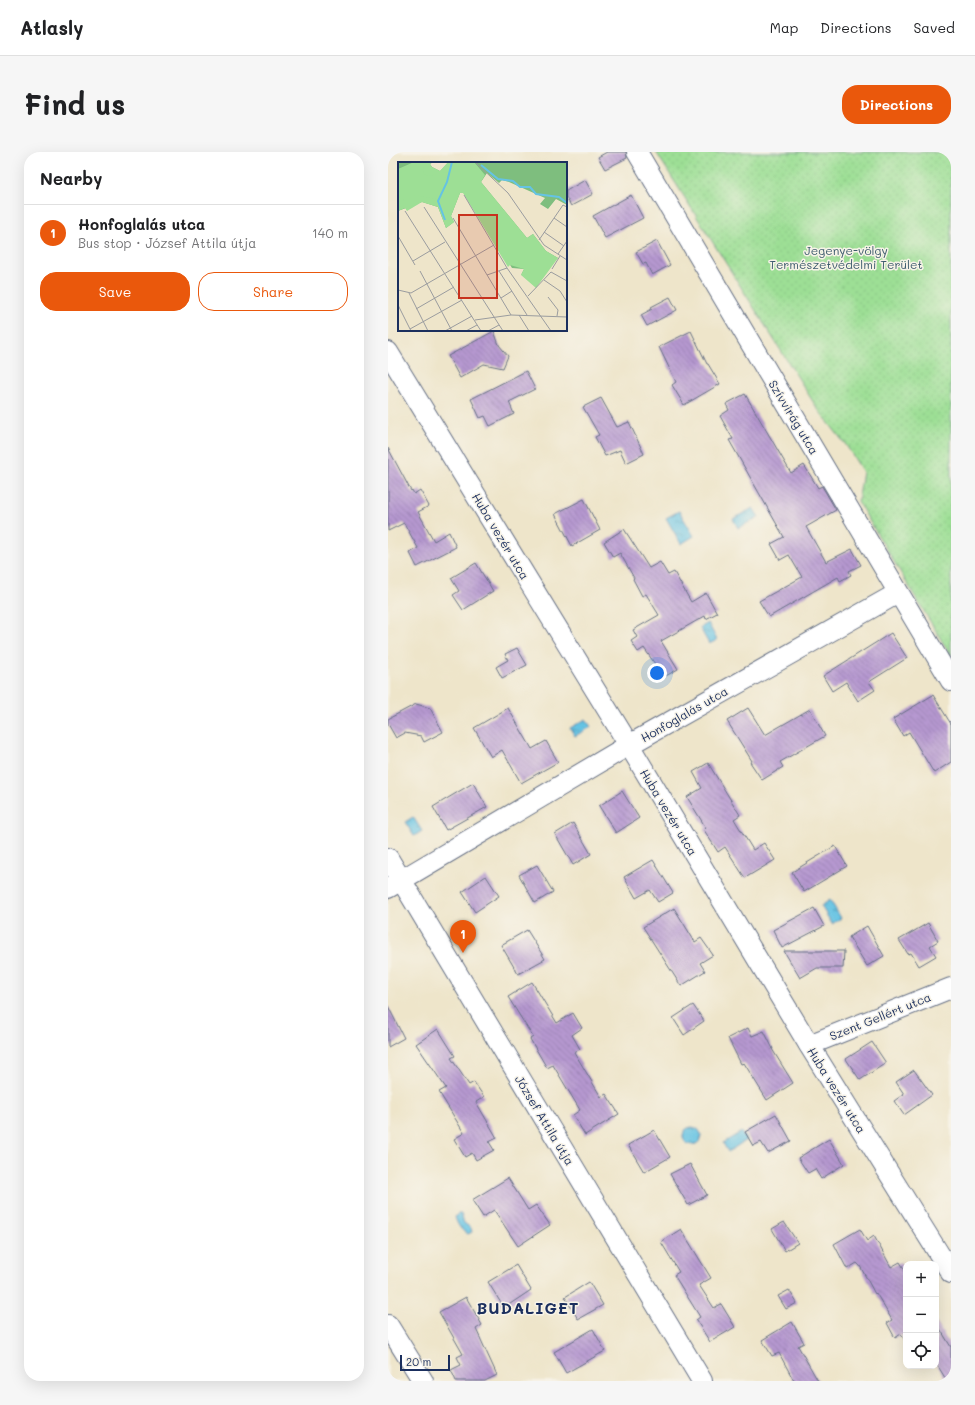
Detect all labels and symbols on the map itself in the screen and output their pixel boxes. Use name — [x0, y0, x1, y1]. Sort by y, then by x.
inset map — [398, 162, 567, 331]
park label: Jegenye-völgy Természetvédelmi Terület — [769, 242, 923, 272]
street label: Szívvirág utca — [765, 377, 823, 457]
street label: Huba vezér utca — [469, 490, 533, 582]
your location — [647, 663, 667, 683]
street label: Honfoglalás utca — [638, 683, 730, 745]
street label: Huba vezér utca — [637, 766, 701, 858]
pin: 1 — [450, 920, 476, 953]
street label: Szent Gellért utca — [827, 988, 933, 1044]
street label: Huba vezér utca — [804, 1044, 870, 1136]
street label: József Attila útja — [512, 1072, 578, 1168]
district label: BUDALIGET — [476, 1297, 580, 1318]
scale bar — [400, 1353, 450, 1372]

